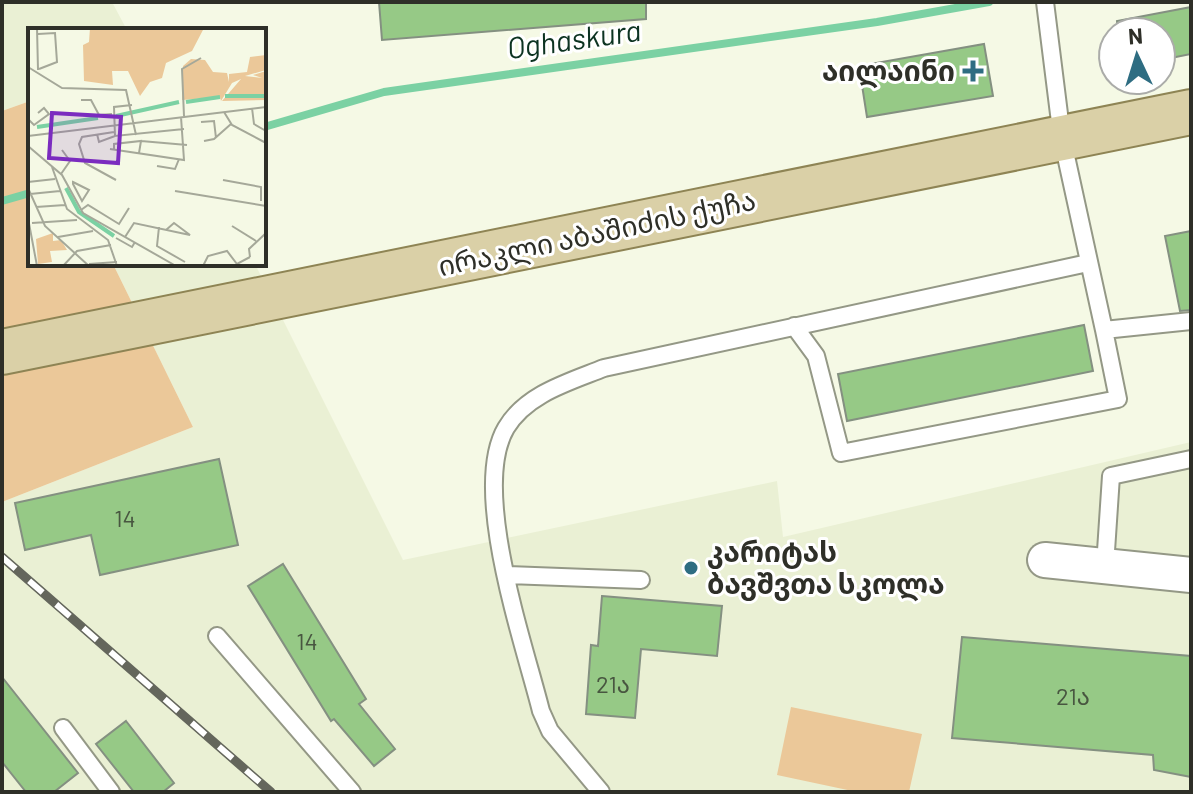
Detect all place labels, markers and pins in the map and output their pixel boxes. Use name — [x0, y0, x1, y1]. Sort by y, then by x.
place label: აილაინი — [822, 53, 955, 89]
marker: აილაინი — [962, 60, 984, 82]
place label: კარიტას ბავშვთა სკოლა — [707, 534, 945, 602]
marker: კარიტას ბავშვთა სკოლა — [682, 559, 700, 577]

